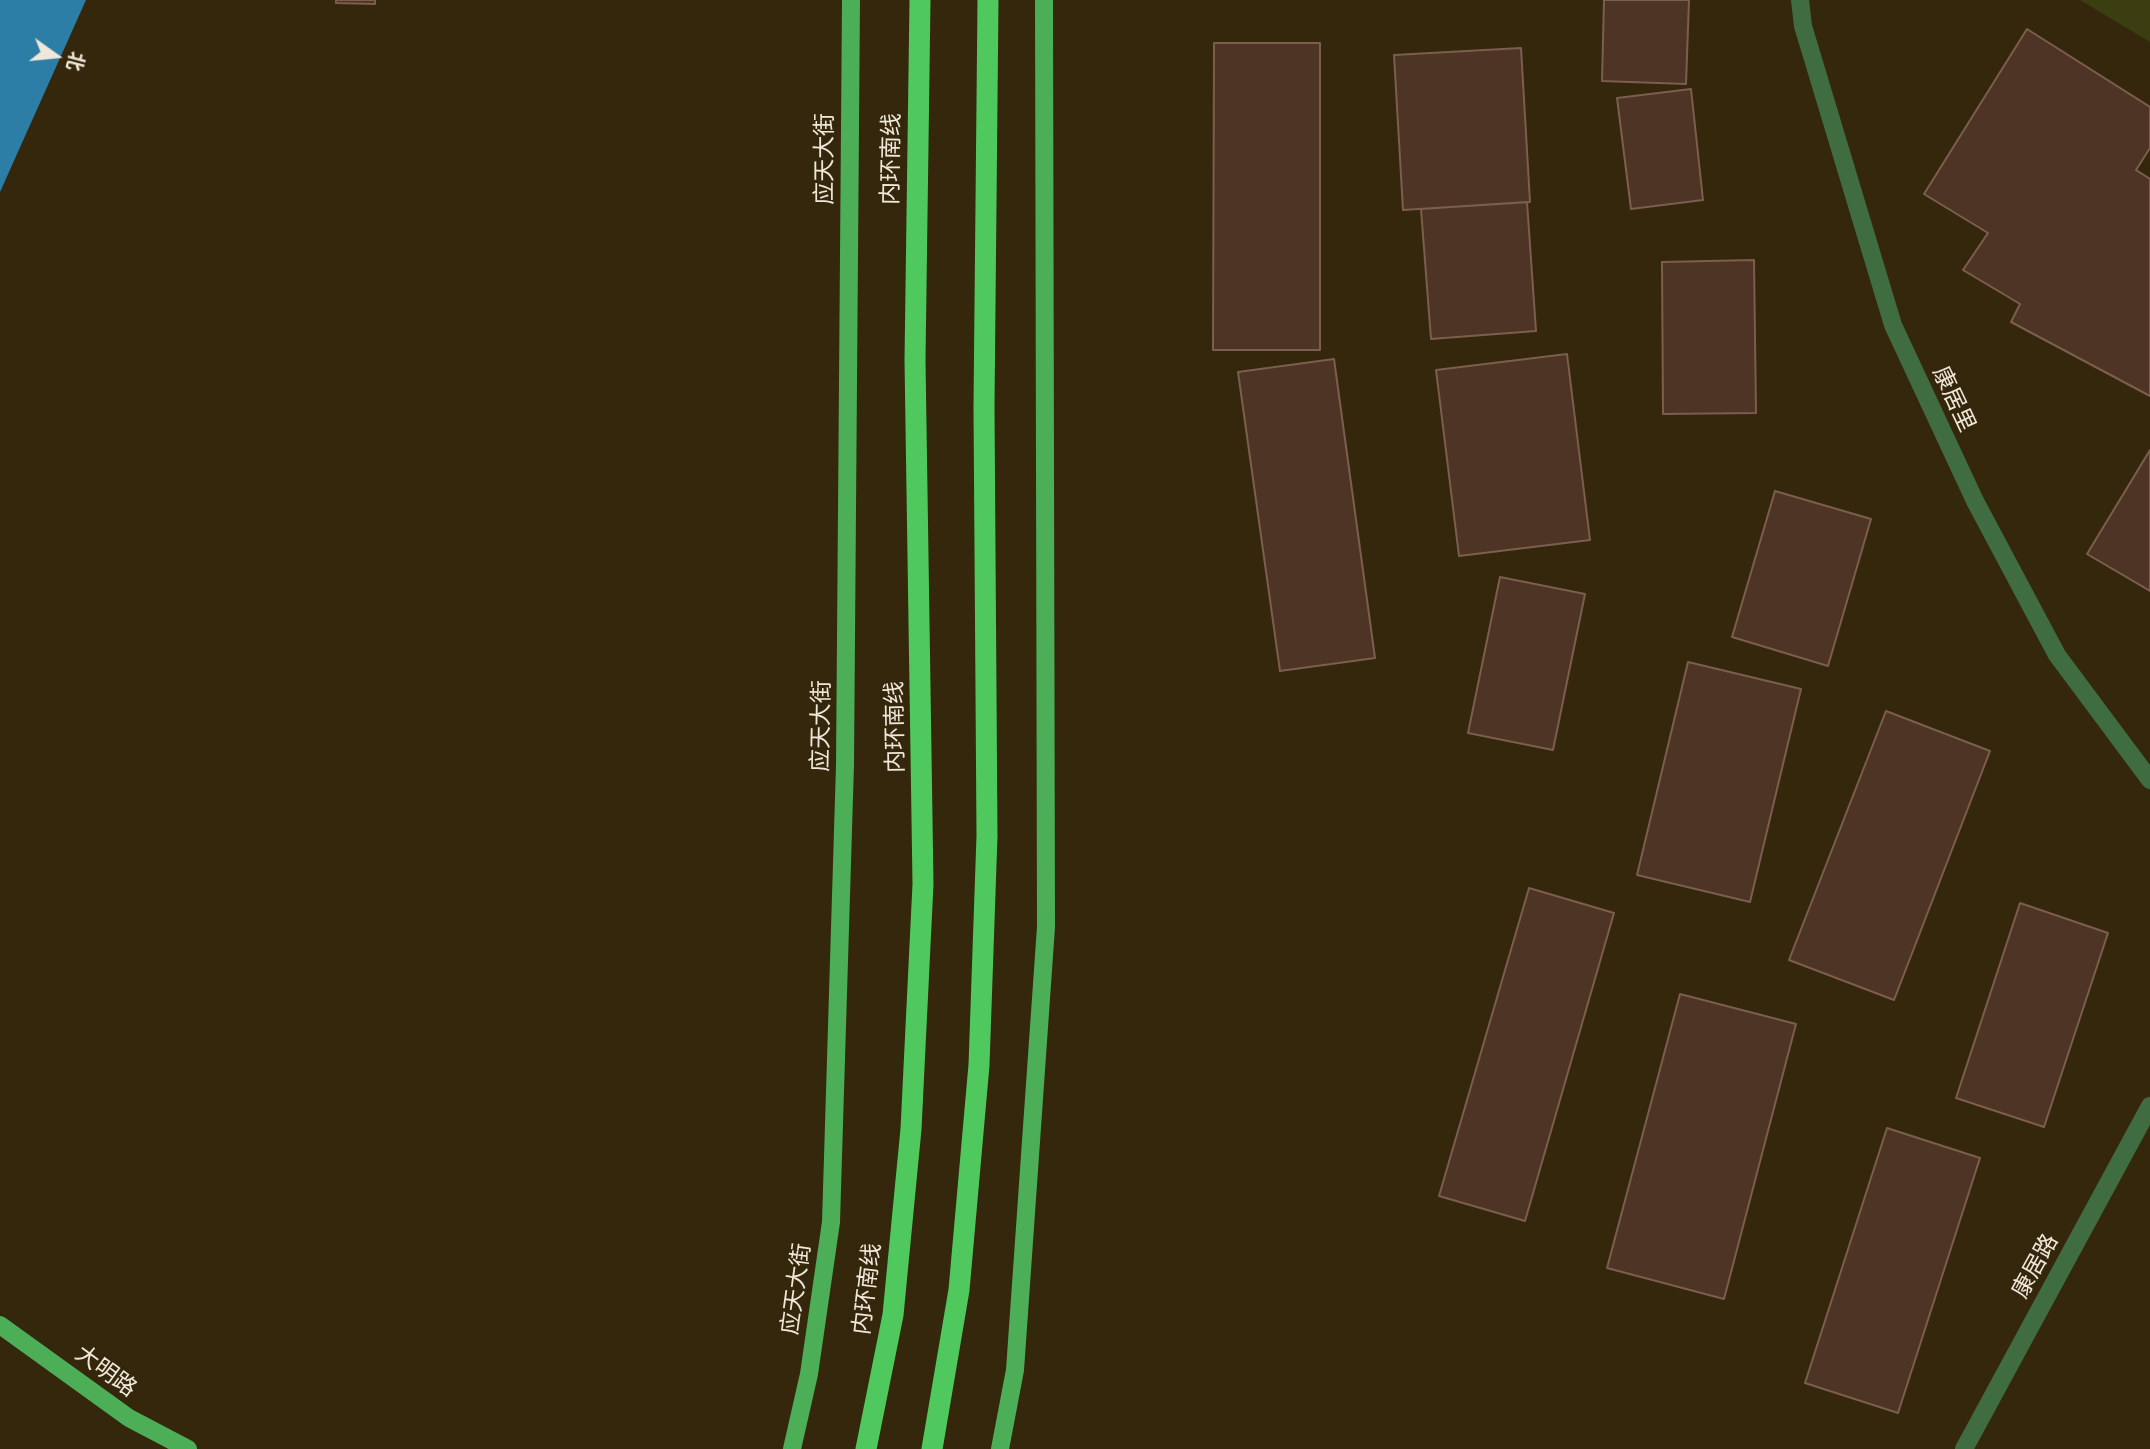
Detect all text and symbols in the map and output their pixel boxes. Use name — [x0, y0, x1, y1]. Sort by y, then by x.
north arrow — [21, 21, 91, 91]
text: 北 — [63, 49, 90, 74]
street label: 应天大街 — [811, 113, 839, 205]
street label: 内环南线 — [876, 113, 906, 205]
street label: 康居里 — [1927, 362, 1981, 436]
street label: 应天大街 — [806, 680, 836, 772]
street label: 内环南线 — [880, 681, 910, 773]
street label: 康居路 — [2006, 1229, 2064, 1303]
street label: 应天大街 — [776, 1242, 816, 1336]
street label: 内环南线 — [848, 1242, 886, 1336]
street label: 大明路 — [70, 1340, 142, 1402]

